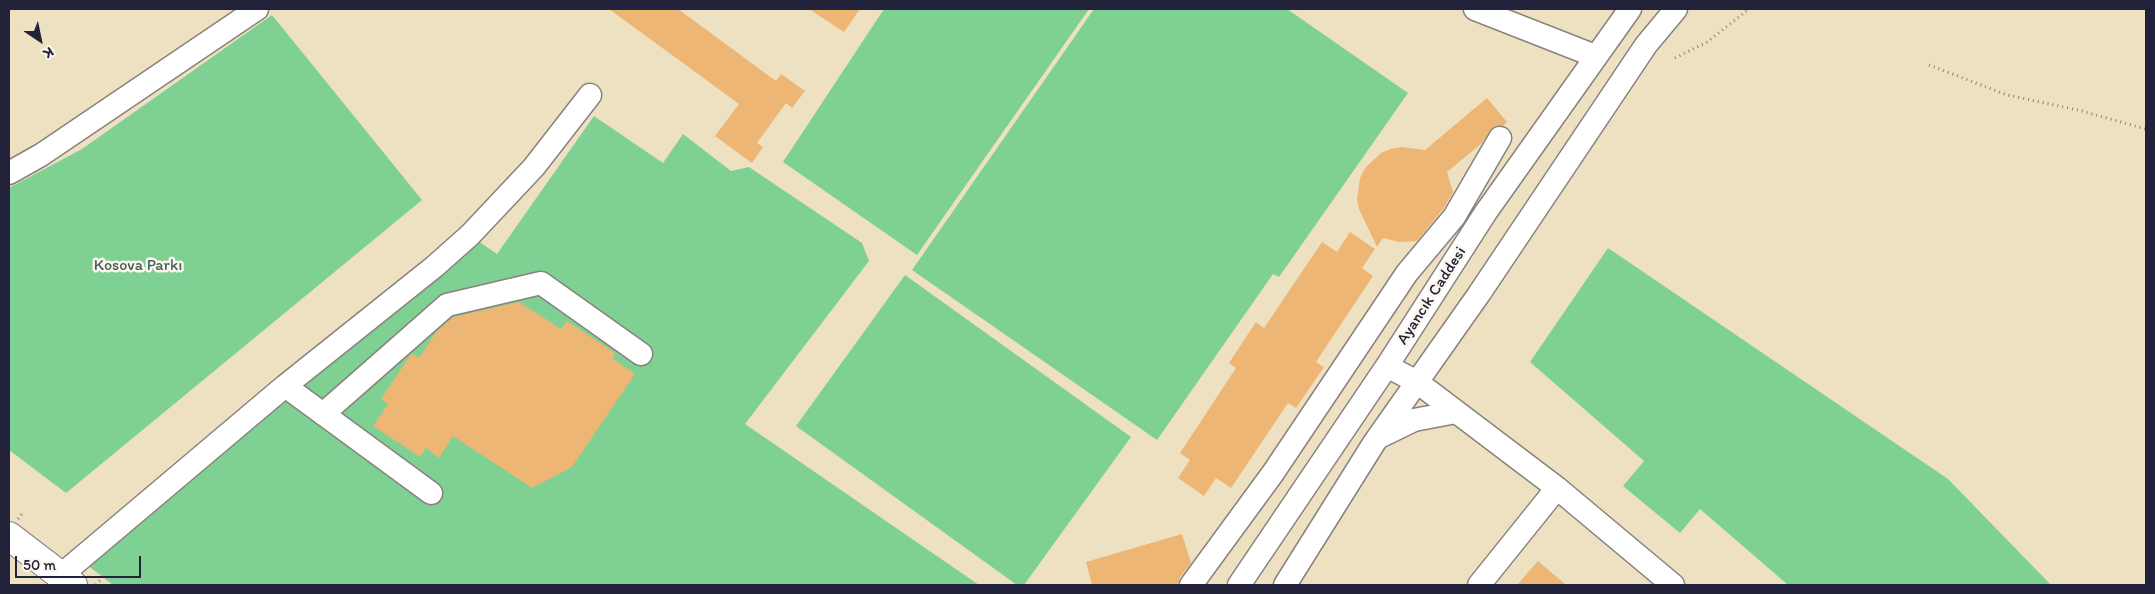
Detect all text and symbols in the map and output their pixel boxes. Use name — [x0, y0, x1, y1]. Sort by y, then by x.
north arrow — [15, 15, 65, 65]
text: K — [40, 43, 57, 62]
street label: Ayancık Caddesi — [1393, 244, 1471, 348]
park label: Kosova Parkı — [94, 256, 182, 276]
scale bar — [18, 546, 144, 578]
text: 50 m — [23, 556, 56, 574]

